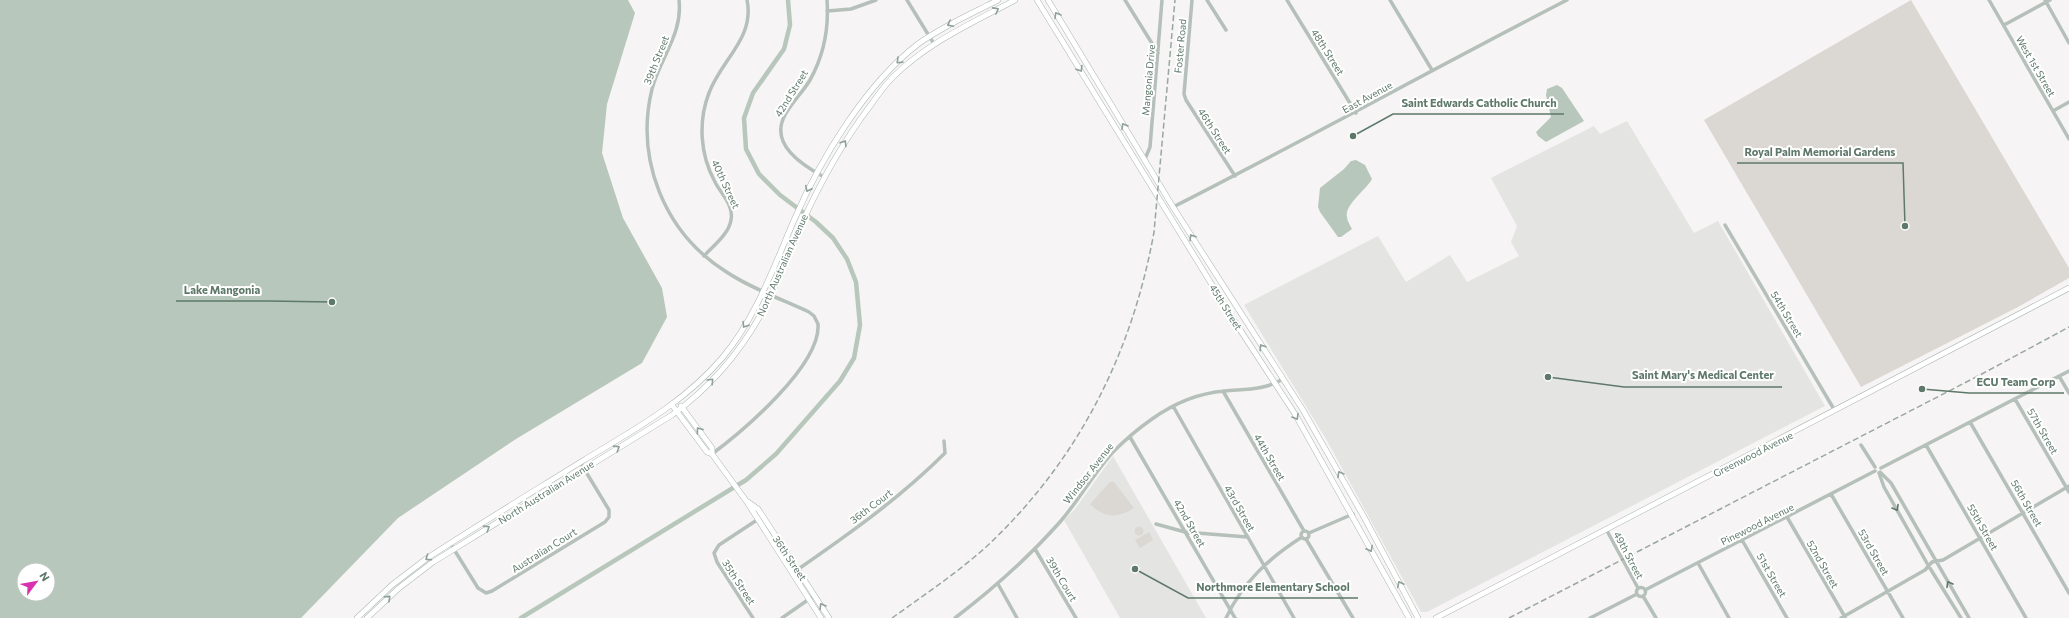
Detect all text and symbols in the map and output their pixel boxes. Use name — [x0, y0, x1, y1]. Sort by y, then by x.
one-way arrow — [992, 7, 999, 15]
one-way arrow — [1054, 12, 1061, 19]
street label: Foster Road — [1172, 18, 1188, 74]
one-way arrow — [947, 20, 955, 27]
street label: 48th Street — [1309, 27, 1347, 77]
street label: West 1st Street — [2014, 33, 2058, 99]
street label: 39th Street — [641, 34, 671, 86]
street label: Mangonia Drive — [1139, 44, 1157, 116]
one-way arrow — [896, 56, 904, 64]
one-way arrow — [1075, 65, 1082, 72]
street label: 42nd Street — [772, 67, 810, 119]
street label: East Avenue — [1340, 78, 1394, 116]
callout: Saint Edwards Catholic Church — [1393, 91, 1564, 114]
text: Saint Edwards Catholic Church — [1401, 96, 1557, 109]
street label: 46th Street — [1196, 106, 1234, 156]
one-way arrow — [1122, 123, 1129, 130]
one-way arrow — [839, 140, 847, 147]
callout: Royal Palm Memorial Gardens — [1737, 140, 1903, 163]
text: Royal Palm Memorial Gardens — [1745, 145, 1895, 158]
street label: 40th Street — [709, 158, 743, 210]
one-way arrow — [805, 185, 813, 192]
street label: North Australian Avenue — [754, 212, 810, 318]
one-way arrow — [1189, 234, 1197, 241]
callout: Lake Mangonia — [176, 278, 268, 301]
street label: 45th Street — [1207, 282, 1245, 332]
text: Lake Mangonia — [184, 283, 260, 296]
street label: 54th Street — [1769, 289, 1805, 339]
one-way arrow — [743, 321, 750, 328]
one-way arrow — [1259, 344, 1267, 351]
callout: Saint Mary's Medical Center — [1624, 364, 1782, 387]
text: Saint Mary's Medical Center — [1632, 368, 1774, 381]
callout: ECU Team Corp — [1969, 370, 2064, 393]
text: ECU Team Corp — [1977, 375, 2056, 388]
one-way arrow — [706, 378, 714, 386]
street label: 57th Street — [2025, 406, 2061, 456]
one-way arrow — [1292, 413, 1299, 420]
one-way arrow — [696, 427, 704, 434]
street label: Greenwood Avenue — [1711, 429, 1795, 479]
street label: 44th Street — [1252, 431, 1288, 483]
street label: Windsor Avenue — [1060, 440, 1116, 506]
one-way arrow — [613, 445, 620, 453]
street label: North Australian Avenue — [496, 458, 596, 526]
one-way arrow — [1337, 471, 1344, 478]
street label: 56th Street — [2009, 478, 2045, 528]
street label: 43rd Street — [1222, 483, 1258, 533]
street label: 36th Court — [847, 486, 895, 526]
street label: 42nd Street — [1172, 497, 1208, 549]
street label: Pinewood Avenue — [1718, 500, 1796, 548]
street label: 55th Street — [1965, 502, 2001, 552]
one-way arrow — [1892, 504, 1899, 511]
one-way arrow — [483, 525, 490, 533]
street label: Australian Court — [509, 525, 579, 575]
street label: 53rd Street — [1856, 527, 1892, 577]
street label: 49th Street — [1611, 529, 1647, 581]
street label: 36th Street — [771, 533, 809, 583]
street label: 52nd Street — [1805, 538, 1841, 590]
one-way arrow — [1366, 544, 1373, 552]
street label: 51st Street — [1755, 551, 1789, 599]
one-way arrow — [425, 553, 432, 560]
street label: 39th Court — [1044, 554, 1080, 604]
street label: 35th Street — [720, 557, 758, 607]
north arrow — [16, 562, 56, 602]
text: N — [37, 569, 53, 583]
callout: Northmore Elementary School — [1188, 575, 1358, 598]
text: Northmore Elementary School — [1196, 580, 1350, 593]
one-way arrow — [1397, 581, 1405, 588]
one-way arrow — [1946, 581, 1953, 588]
one-way arrow — [383, 595, 391, 603]
one-way arrow — [819, 603, 827, 610]

